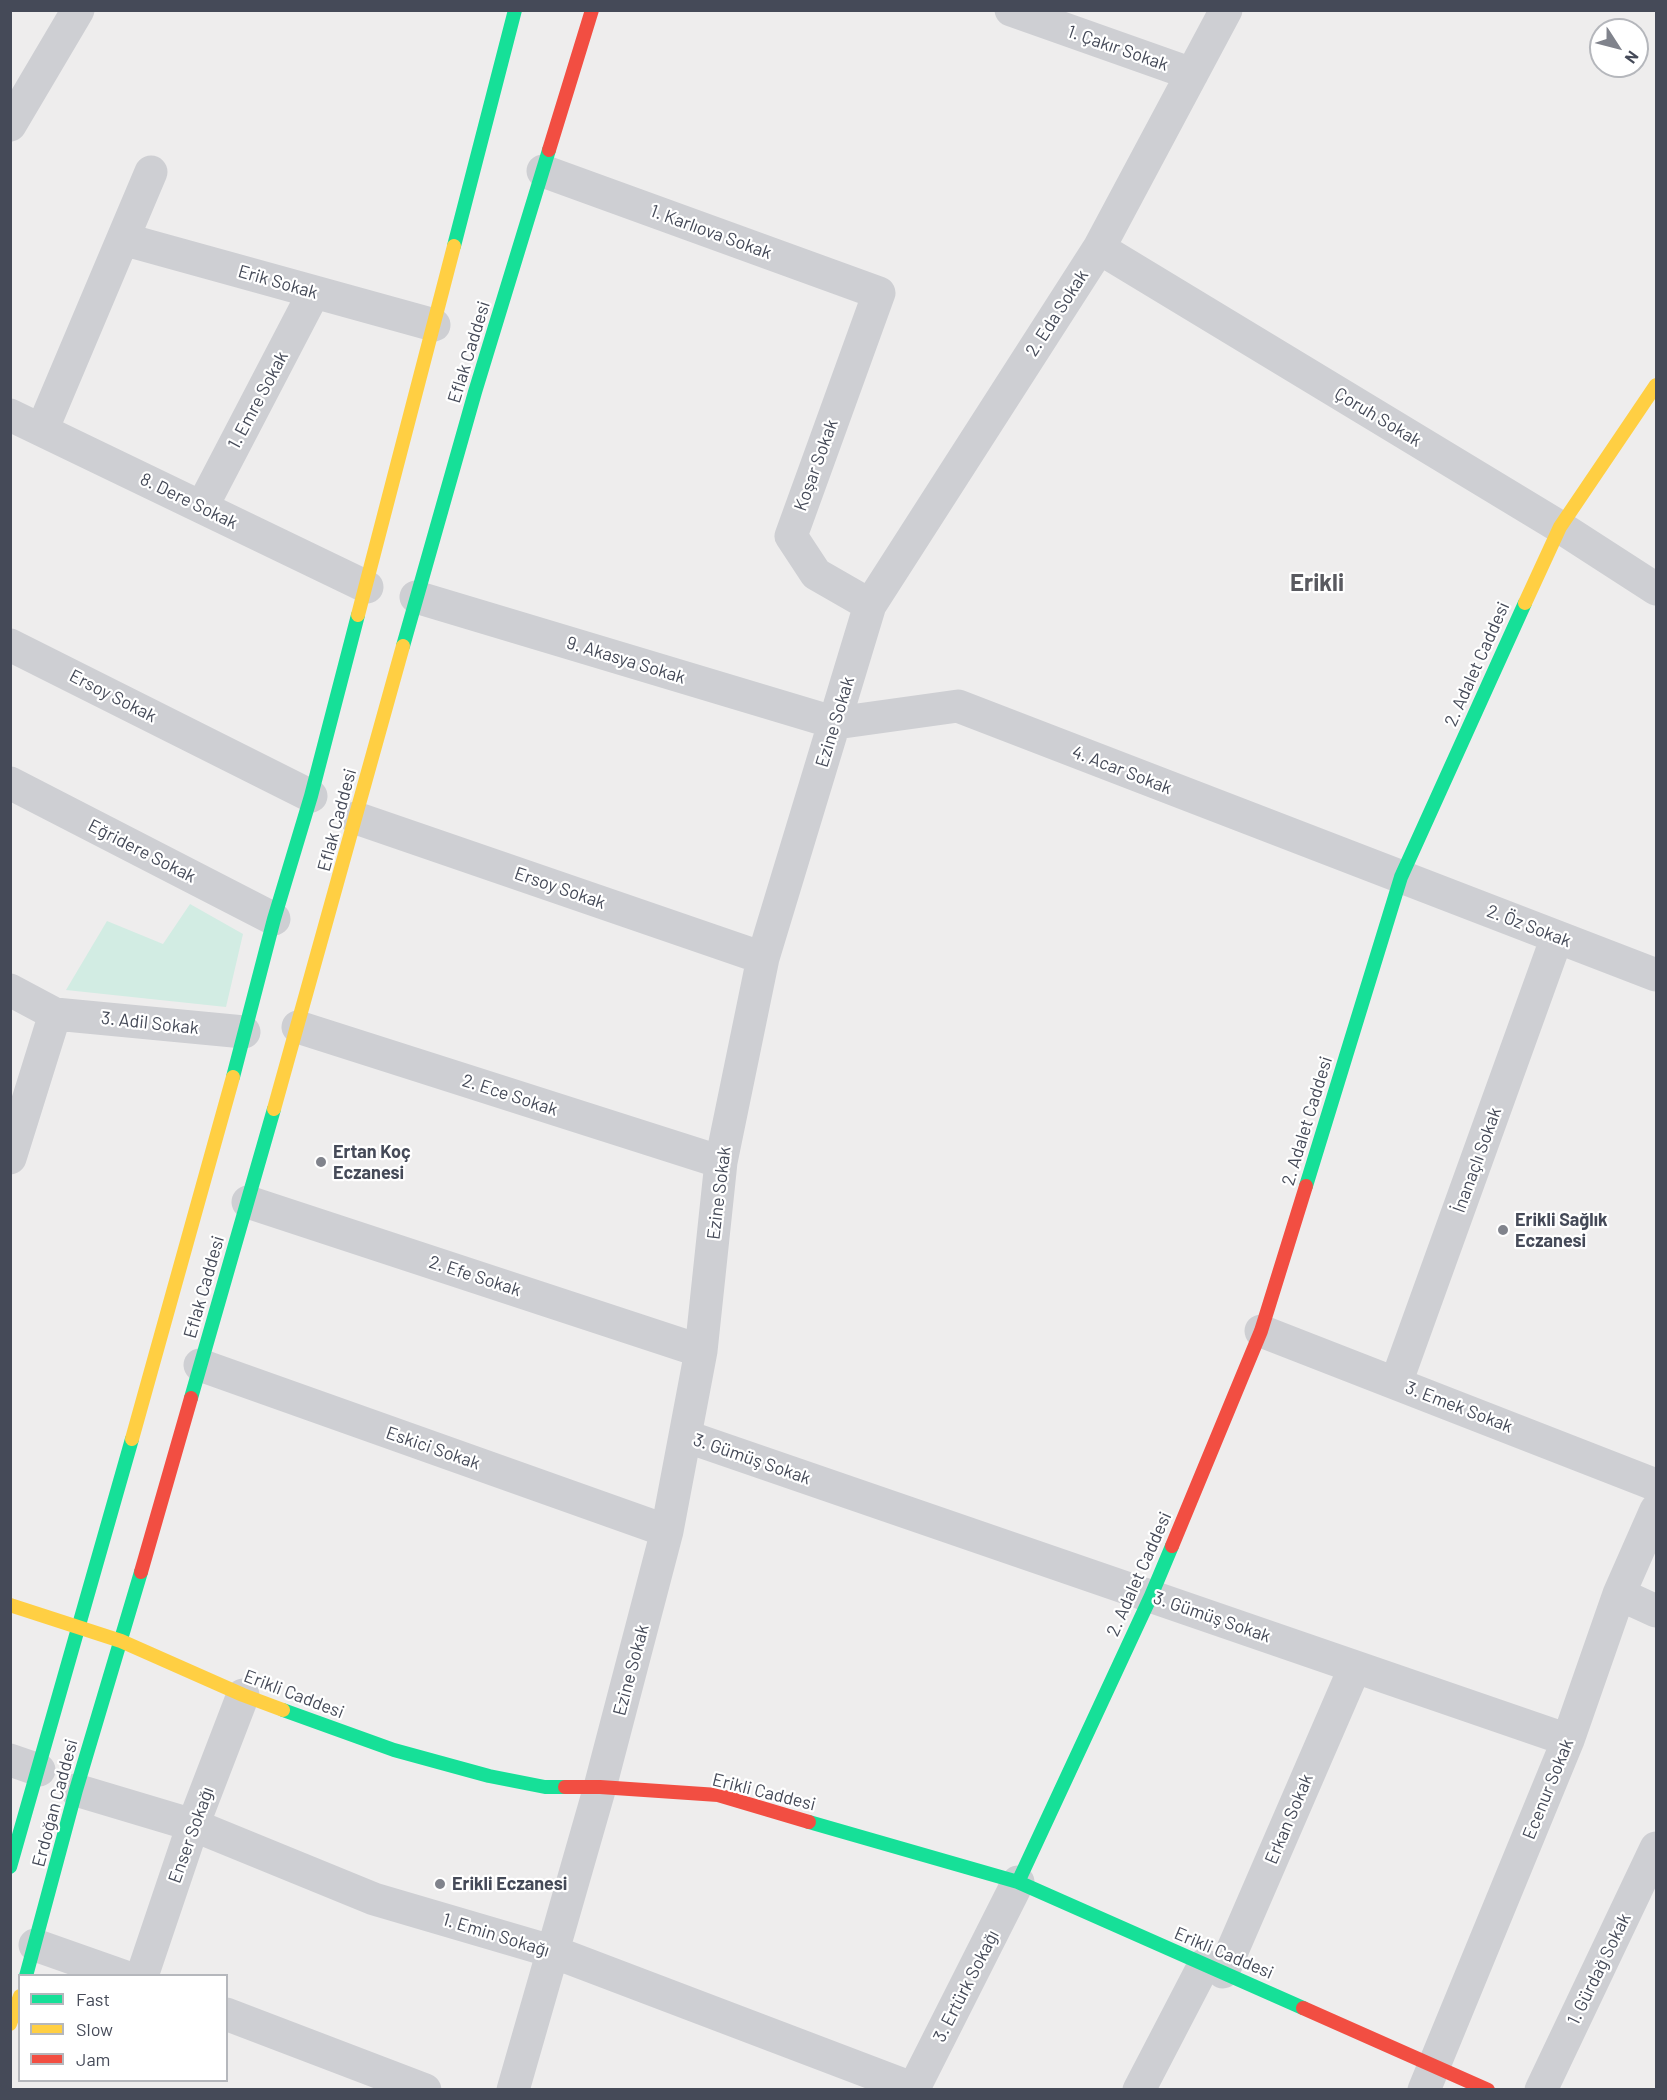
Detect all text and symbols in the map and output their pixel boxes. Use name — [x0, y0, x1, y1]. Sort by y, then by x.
north arrow — [1589, 18, 1649, 78]
street label: 1. Çakır Sokak — [1065, 21, 1171, 75]
text: N — [1622, 48, 1643, 68]
street label: 1. Karlıova Sokak — [647, 200, 775, 264]
street label: Erik Sokak — [236, 260, 320, 304]
street label: 2. Eda Sokak — [1021, 266, 1093, 360]
street label: Eflak Caddesi — [443, 298, 495, 406]
street label: 1. Emre Sokak — [223, 347, 293, 453]
street label: Çoruh Sokak — [1331, 383, 1425, 451]
street label: Koşar Sokak — [789, 416, 843, 514]
street label: 8. Dere Sokak — [137, 468, 241, 534]
district label: Erikli — [1290, 569, 1344, 597]
street label: 2. Adalet Caddesi — [1440, 598, 1514, 730]
street label: 9. Akasya Sokak — [564, 632, 688, 688]
street label: Ersoy Sokak — [66, 665, 160, 727]
street label: Ezine Sokak — [811, 674, 859, 770]
street label: 4. Acar Sokak — [1069, 741, 1175, 799]
street label: Eflak Caddesi — [313, 766, 361, 874]
street label: Eğridere Sokak — [84, 815, 200, 887]
street label: Ersoy Sokak — [512, 862, 608, 914]
street label: 2. Öz Sokak — [1484, 900, 1574, 952]
street label: 3. Adil Sokak — [100, 1007, 200, 1039]
street label: 2. Adalet Caddesi — [1277, 1054, 1337, 1188]
street label: 2. Ece Sokak — [460, 1069, 560, 1121]
street label: İnanaçlı Sokak — [1448, 1104, 1506, 1216]
place label: Ertan Koç Eczanesi — [333, 1141, 411, 1184]
street label: Ezine Sokak — [703, 1145, 735, 1241]
marker: Ertan Koç Eczanesi — [314, 1155, 328, 1169]
place label: Erikli Sağlık Eczanesi — [1515, 1209, 1608, 1252]
marker: Erikli Sağlık Eczanesi — [1496, 1223, 1510, 1237]
street label: Eflak Caddesi — [179, 1233, 229, 1341]
street label: 2. Efe Sokak — [426, 1251, 524, 1301]
street label: 3. Emek Sokak — [1402, 1377, 1516, 1437]
street label: Eskici Sokak — [383, 1422, 483, 1474]
street label: 3. Gümüş Sokak — [690, 1429, 814, 1489]
street label: 2. Adalet Caddesi — [1102, 1508, 1176, 1640]
street label: 3. Gümüş Sokak — [1150, 1587, 1274, 1647]
street label: Ezine Sokak — [608, 1622, 654, 1718]
street label: Erikli Caddesi — [241, 1665, 347, 1723]
street label: Ecenur Sokak — [1518, 1735, 1578, 1843]
street label: Erdoğan Caddesi — [28, 1737, 82, 1869]
street label: Erikli Caddesi — [710, 1769, 818, 1815]
street label: Erkan Sokak — [1260, 1771, 1318, 1867]
street label: Enser Sokağı — [164, 1784, 218, 1886]
place label: Erikli Eczanesi — [452, 1873, 567, 1895]
marker: Erikli Eczanesi — [433, 1877, 447, 1891]
street label: 1. Emin Sokağı — [440, 1909, 552, 1961]
street label: 1. Gürdağ Sokak — [1563, 1910, 1635, 2028]
street label: Erikli Caddesi — [1171, 1922, 1277, 1984]
street label: 3. Ertürk Sokağı — [928, 1926, 1004, 2046]
legend — [18, 1974, 228, 2082]
text: Fast — [76, 1988, 110, 2010]
text: Slow — [76, 2018, 113, 2040]
text: Jam — [76, 2048, 110, 2070]

